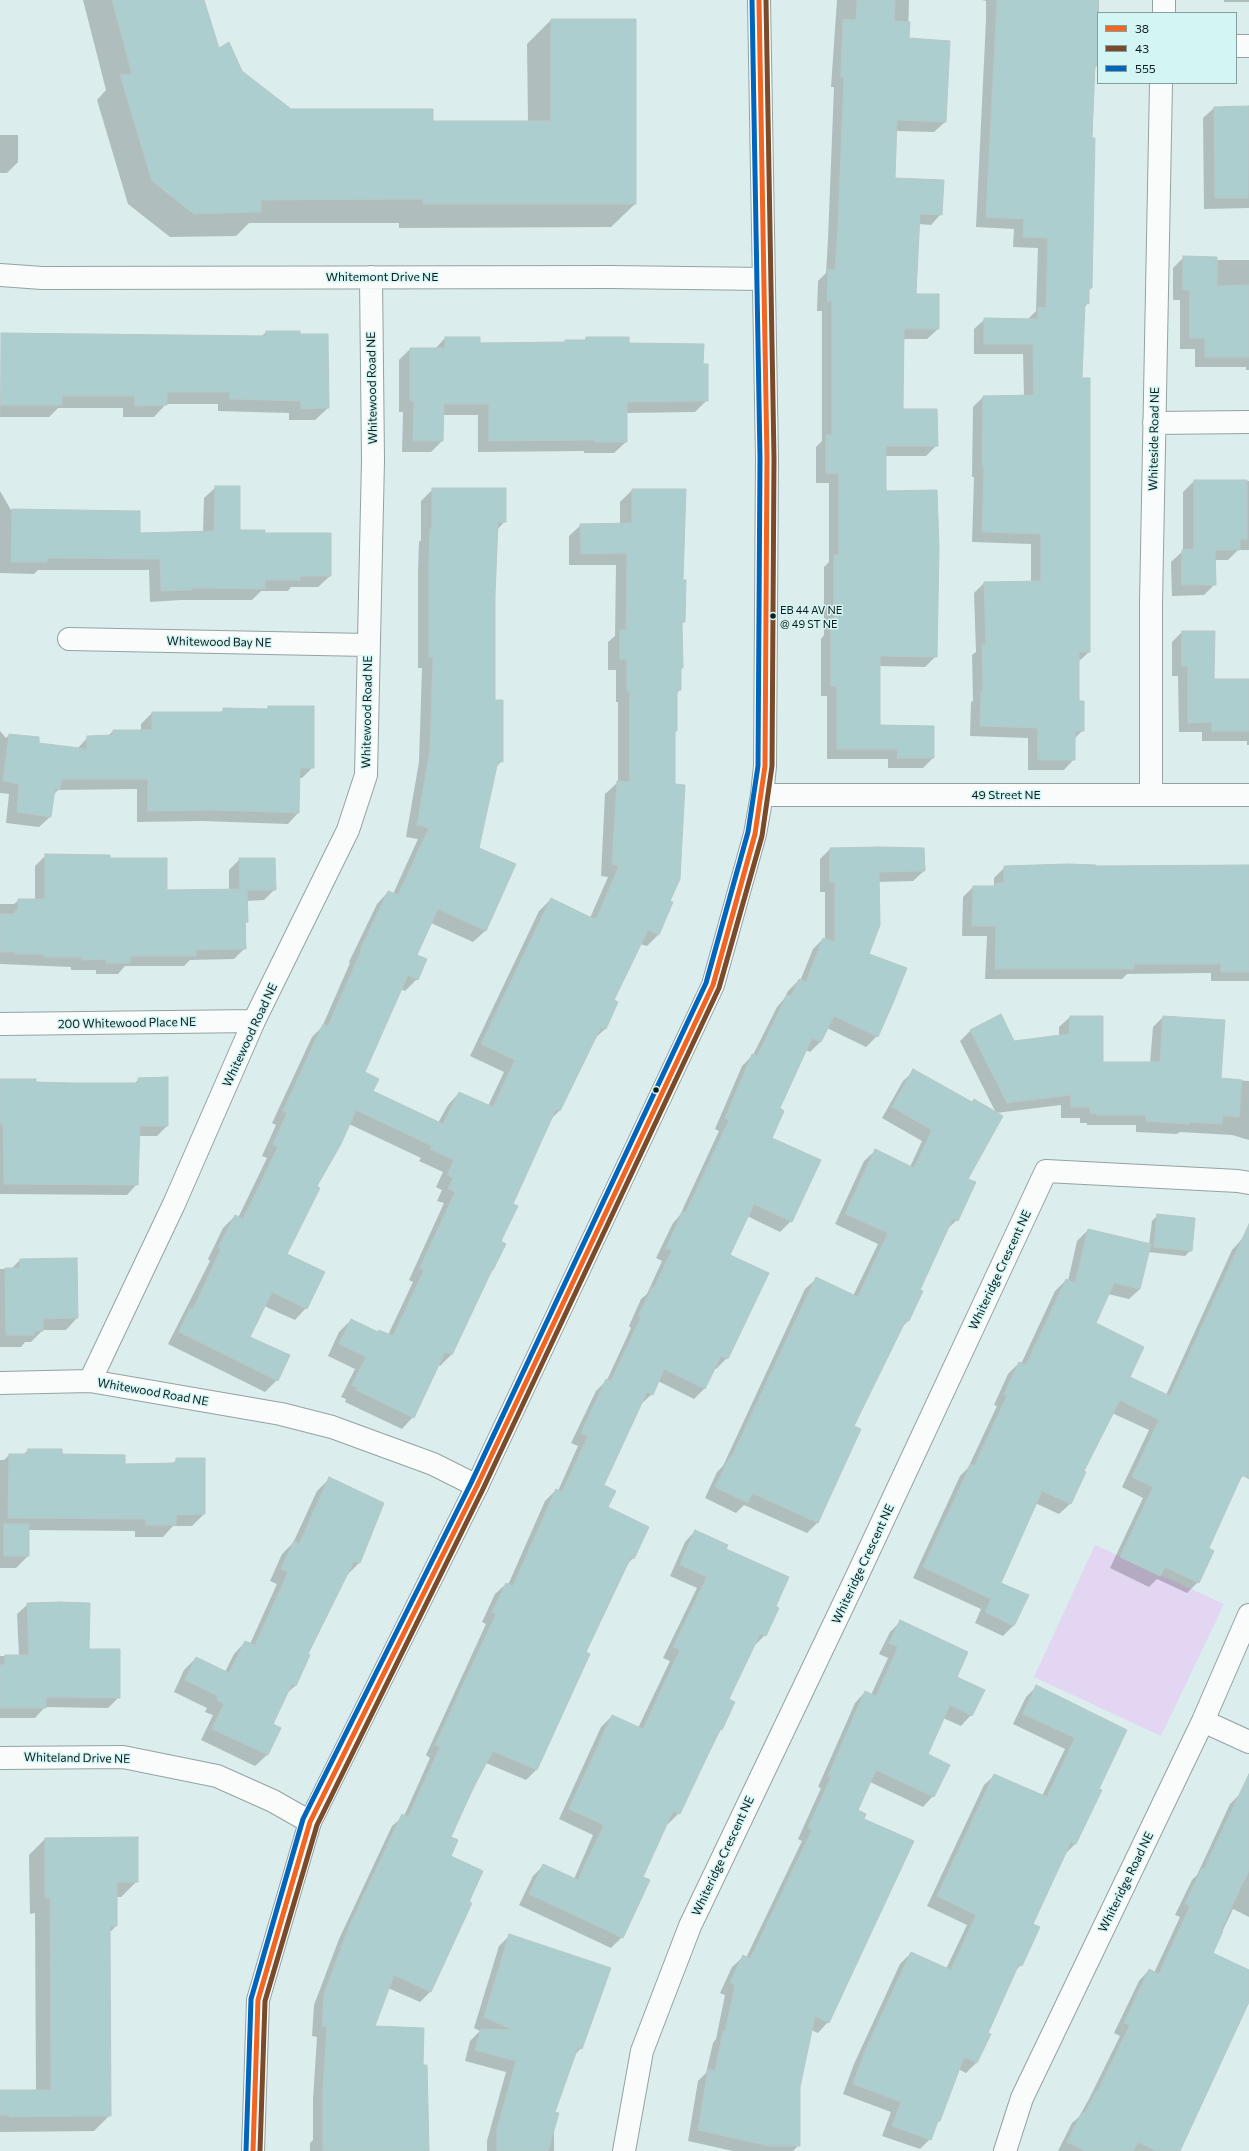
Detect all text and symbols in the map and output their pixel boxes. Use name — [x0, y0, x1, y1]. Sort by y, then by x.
legend — [1097, 12, 1237, 84]
text: 38 — [1135, 21, 1149, 35]
text: 43 — [1135, 41, 1149, 55]
text: 555 — [1135, 61, 1156, 75]
street label: Whitemont Drive NE — [326, 270, 438, 284]
street label: Whitewood Road NE — [364, 332, 380, 444]
street label: Whiteside Road NE — [1146, 387, 1162, 491]
place label: EB 44 AV NE @ 49 ST NE — [780, 603, 842, 629]
marker: EB 44 AV NE @ 49 ST NE — [768, 611, 778, 621]
street label: Whitewood Bay NE — [167, 634, 271, 650]
street label: Whitewood Road NE — [359, 656, 375, 768]
street label: 49 Street NE — [971, 788, 1041, 802]
street label: Whitewood Road NE — [220, 981, 280, 1089]
street label: 200 Whitewood Place NE — [58, 1015, 196, 1031]
unlabelled marker — [651, 1085, 661, 1095]
street label: Whiteridge Crescent NE — [966, 1208, 1034, 1332]
street label: Whitewood Road NE — [96, 1375, 210, 1409]
street label: Whiteridge Crescent NE — [829, 1502, 897, 1626]
street label: Whiteland Drive NE — [24, 1750, 130, 1766]
street label: Whiteridge Crescent NE — [689, 1794, 757, 1918]
street label: Whiteridge Road NE — [1095, 1830, 1157, 1934]

